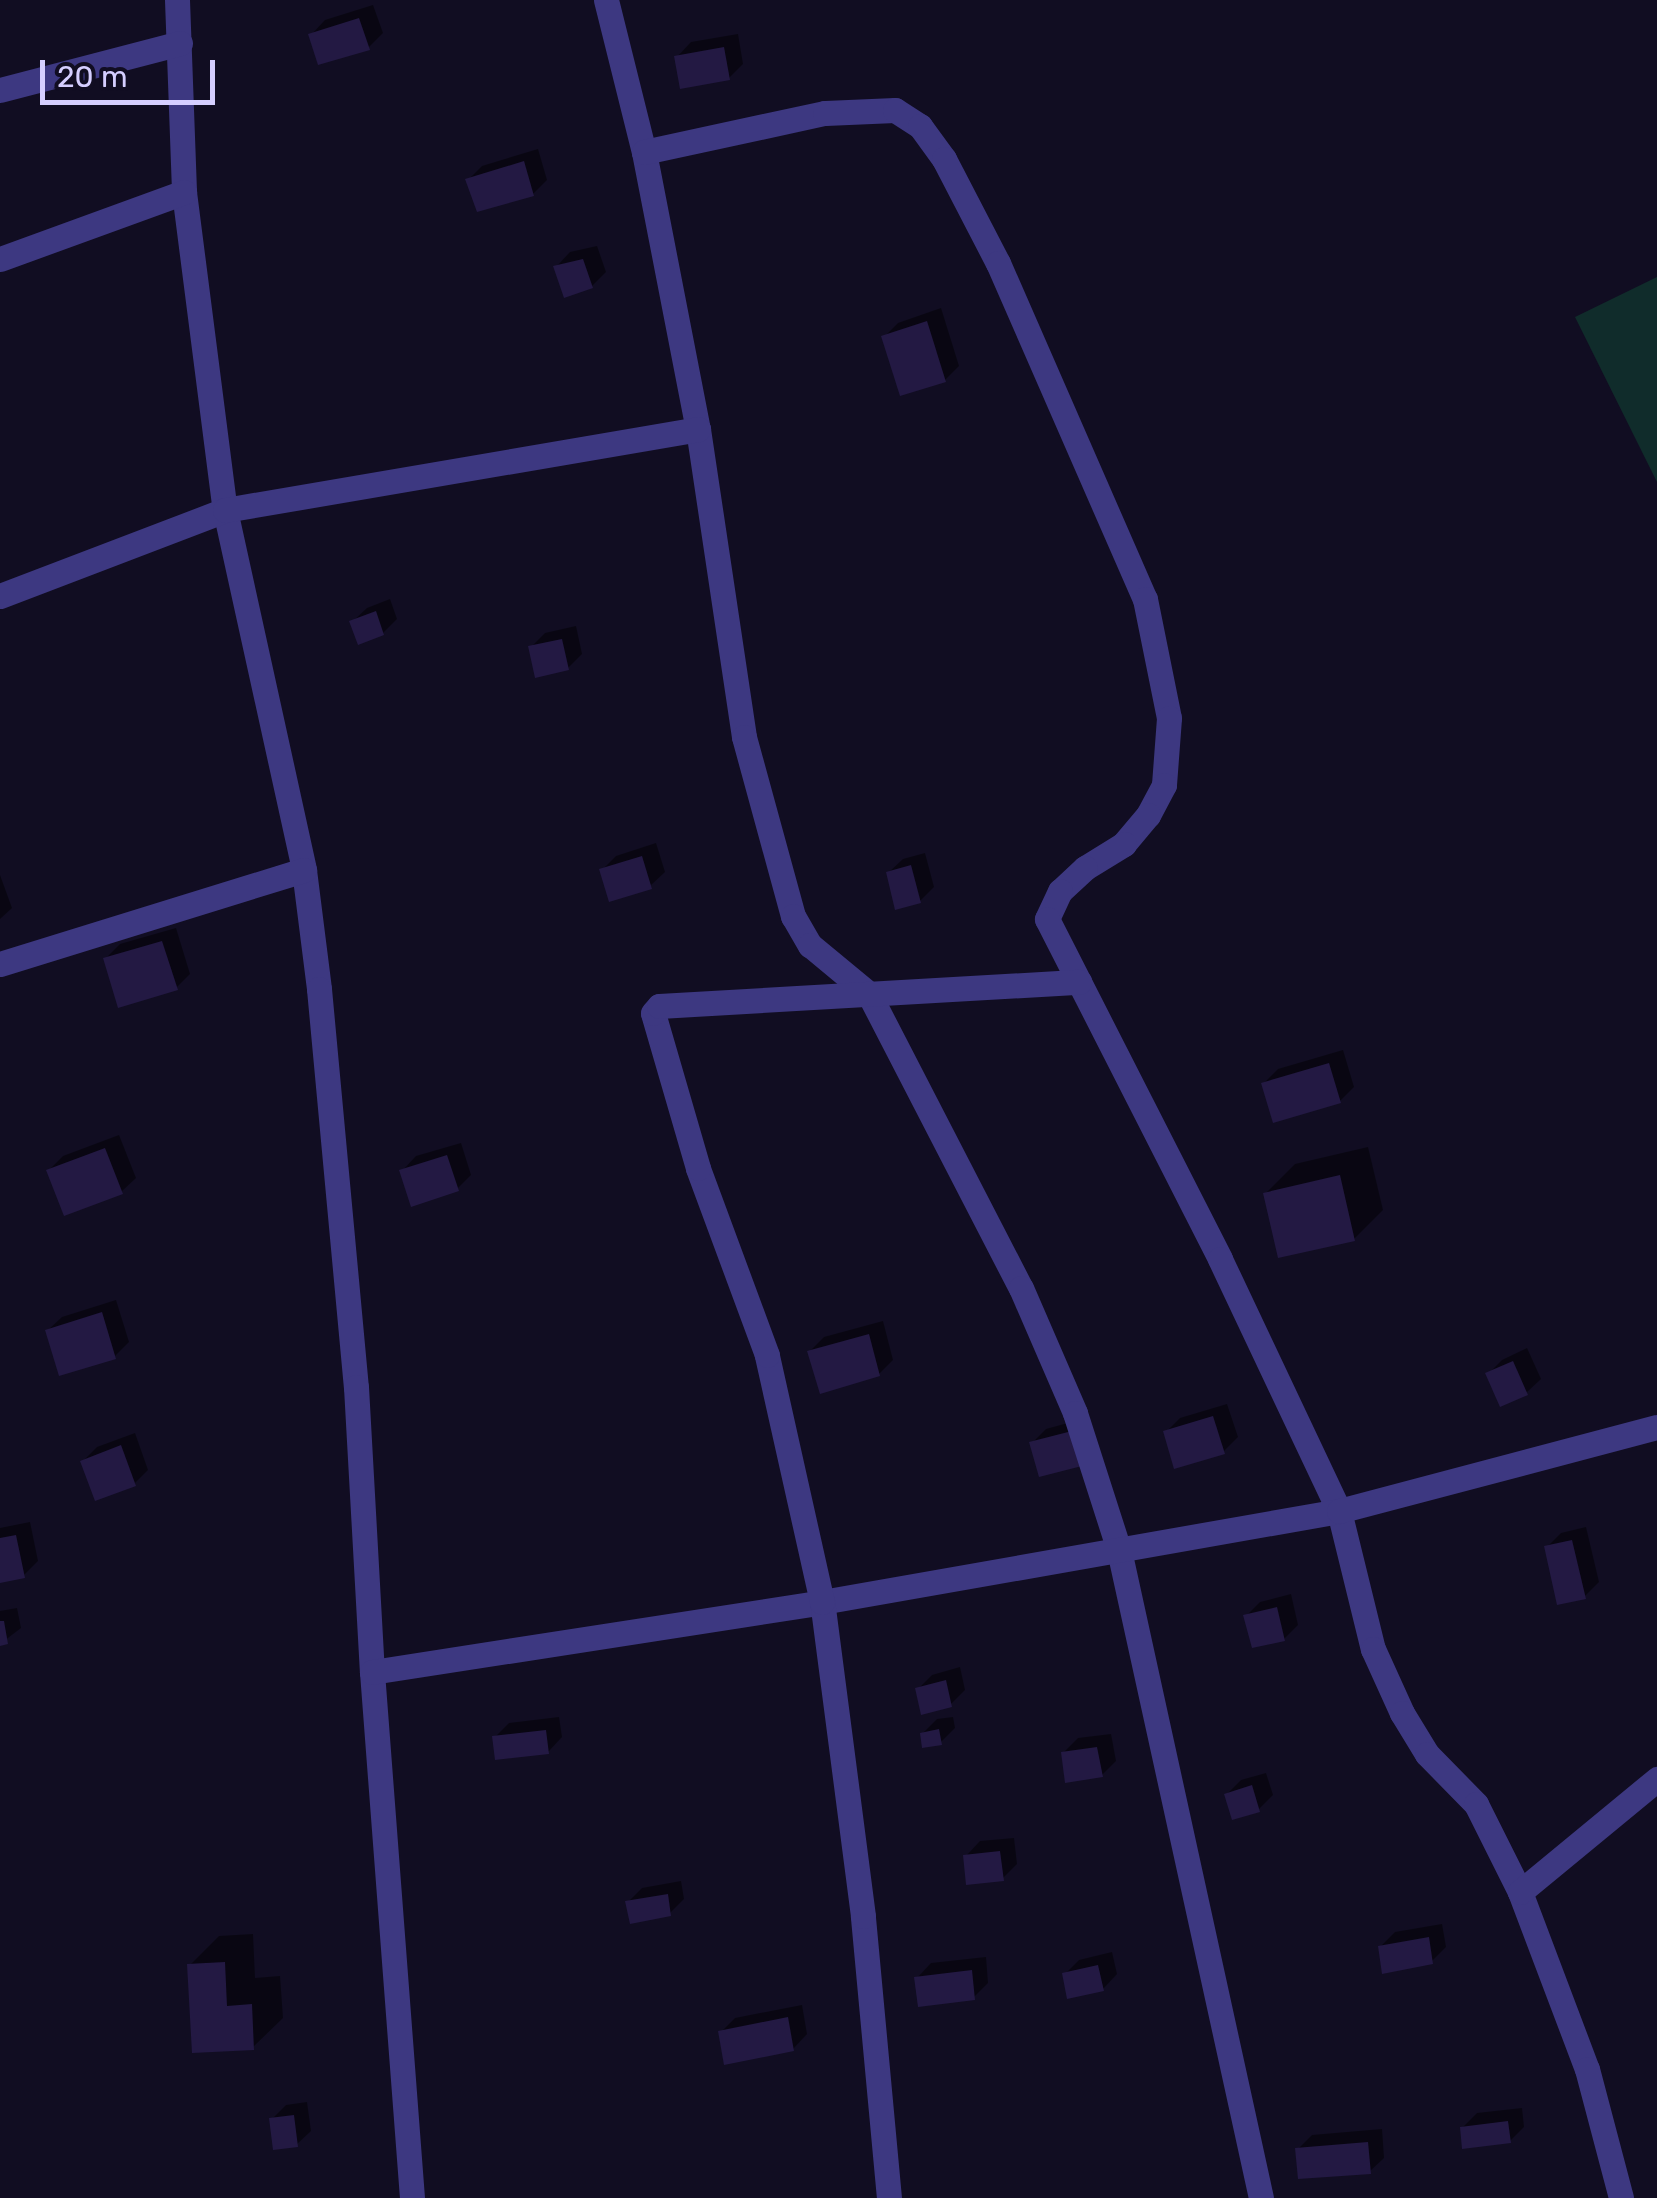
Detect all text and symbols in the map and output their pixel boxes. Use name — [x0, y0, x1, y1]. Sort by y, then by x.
scale bar — [45, 40, 220, 102]
text: 20 m — [57, 59, 128, 95]

